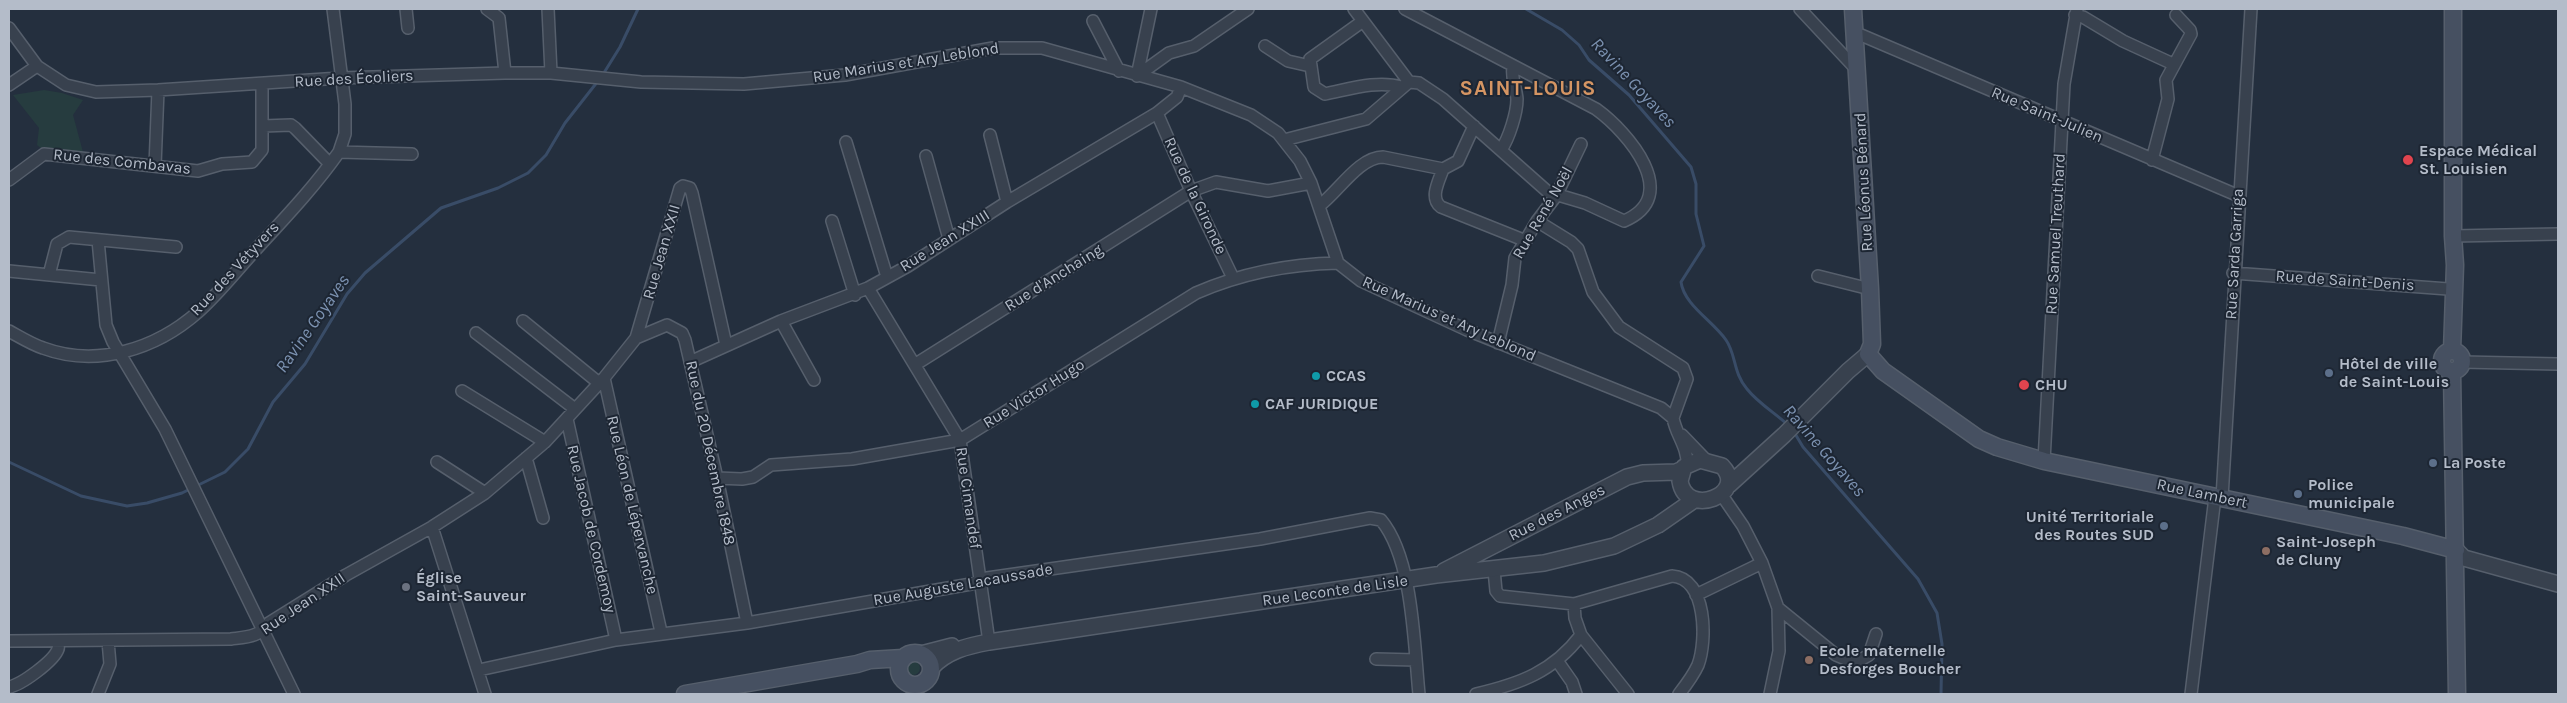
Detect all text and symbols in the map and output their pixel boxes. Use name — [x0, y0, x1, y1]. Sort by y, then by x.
water label: Ravine Goyaves — [1586, 34, 1680, 132]
street label: Rue Marius et Ary Leblond — [812, 39, 1000, 87]
street label: Rue des Écoliers — [294, 66, 414, 92]
district label: SAINT-LOUIS — [1458, 76, 1598, 102]
street label: Rue Saint-Julien — [1988, 83, 2106, 147]
street label: Rue Léonus Bénard — [1851, 112, 1877, 252]
street label: Rue de la Gironde — [1159, 134, 1231, 258]
place label: Espace Médical St. Louisien — [2419, 141, 2537, 179]
street label: Rue des Combavas — [52, 145, 192, 179]
street label: Rue Samuel Treuthard — [2042, 153, 2070, 315]
marker: Espace Médical St. Louisien — [2401, 153, 2415, 167]
street label: Rue René Noël — [1509, 163, 1577, 263]
street label: Rue Sarda Garriga — [2222, 188, 2248, 320]
street label: Rue Jean XXII — [639, 202, 685, 302]
street label: Rue Jean XXIII — [896, 206, 994, 276]
street label: Rue des Vétyvers — [186, 218, 284, 320]
street label: Rue d'Anchaing — [1001, 240, 1107, 316]
street label: Rue de Saint-Denis — [2275, 267, 2415, 295]
water label: Ravine Goyaves — [271, 271, 355, 377]
street label: Rue Marius et Ary Leblond — [1359, 272, 1539, 366]
place label: Hôtel de ville de Saint-Louis — [2339, 354, 2449, 392]
street label: Rue Victor Hugo — [980, 355, 1088, 433]
street label: Rue du 20 Décembre 1848 — [681, 359, 739, 547]
place label: CCAS — [1326, 366, 1366, 386]
marker: Hôtel de ville de Saint-Louis — [2323, 367, 2335, 379]
marker: CCAS — [1310, 370, 1322, 382]
place label: CHU — [2035, 375, 2067, 395]
marker: CHU — [2017, 378, 2031, 392]
place label: CAF JURIDIQUE — [1265, 394, 1378, 414]
marker: CAF JURIDIQUE — [1249, 398, 1261, 410]
water label: Ravine Goyaves — [1778, 400, 1870, 502]
street label: Rue Léon de Lépervanche — [602, 414, 662, 596]
street label: Rue Jacob de Cordemoy — [562, 443, 620, 615]
street label: Rue Cimandef — [951, 446, 985, 550]
place label: La Poste — [2443, 453, 2506, 473]
marker: La Poste — [2427, 457, 2439, 469]
street label: Rue Lambert — [2155, 475, 2249, 513]
place label: Police municipale — [2308, 475, 2395, 513]
street label: Rue des Anges — [1505, 480, 1609, 546]
marker: Police municipale — [2292, 488, 2304, 500]
place label: Unité Territoriale des Routes SUD — [2026, 507, 2154, 545]
marker: Unité Territoriale des Routes SUD — [2158, 520, 2170, 532]
place label: Saint-Joseph de Cluny — [2276, 532, 2376, 570]
marker: Saint-Joseph de Cluny — [2260, 545, 2272, 557]
street label: Rue Auguste Lacaussade — [872, 560, 1054, 610]
place label: Église Saint-Sauveur — [416, 568, 526, 606]
street label: Rue Jean XXII — [257, 569, 349, 639]
street label: Rue Leconte de Lisle — [1261, 571, 1409, 611]
marker: Église Saint-Sauveur — [400, 581, 412, 593]
place label: Ecole maternelle Desforges Boucher — [1819, 641, 1961, 679]
marker: Ecole maternelle Desforges Boucher — [1803, 654, 1815, 666]

